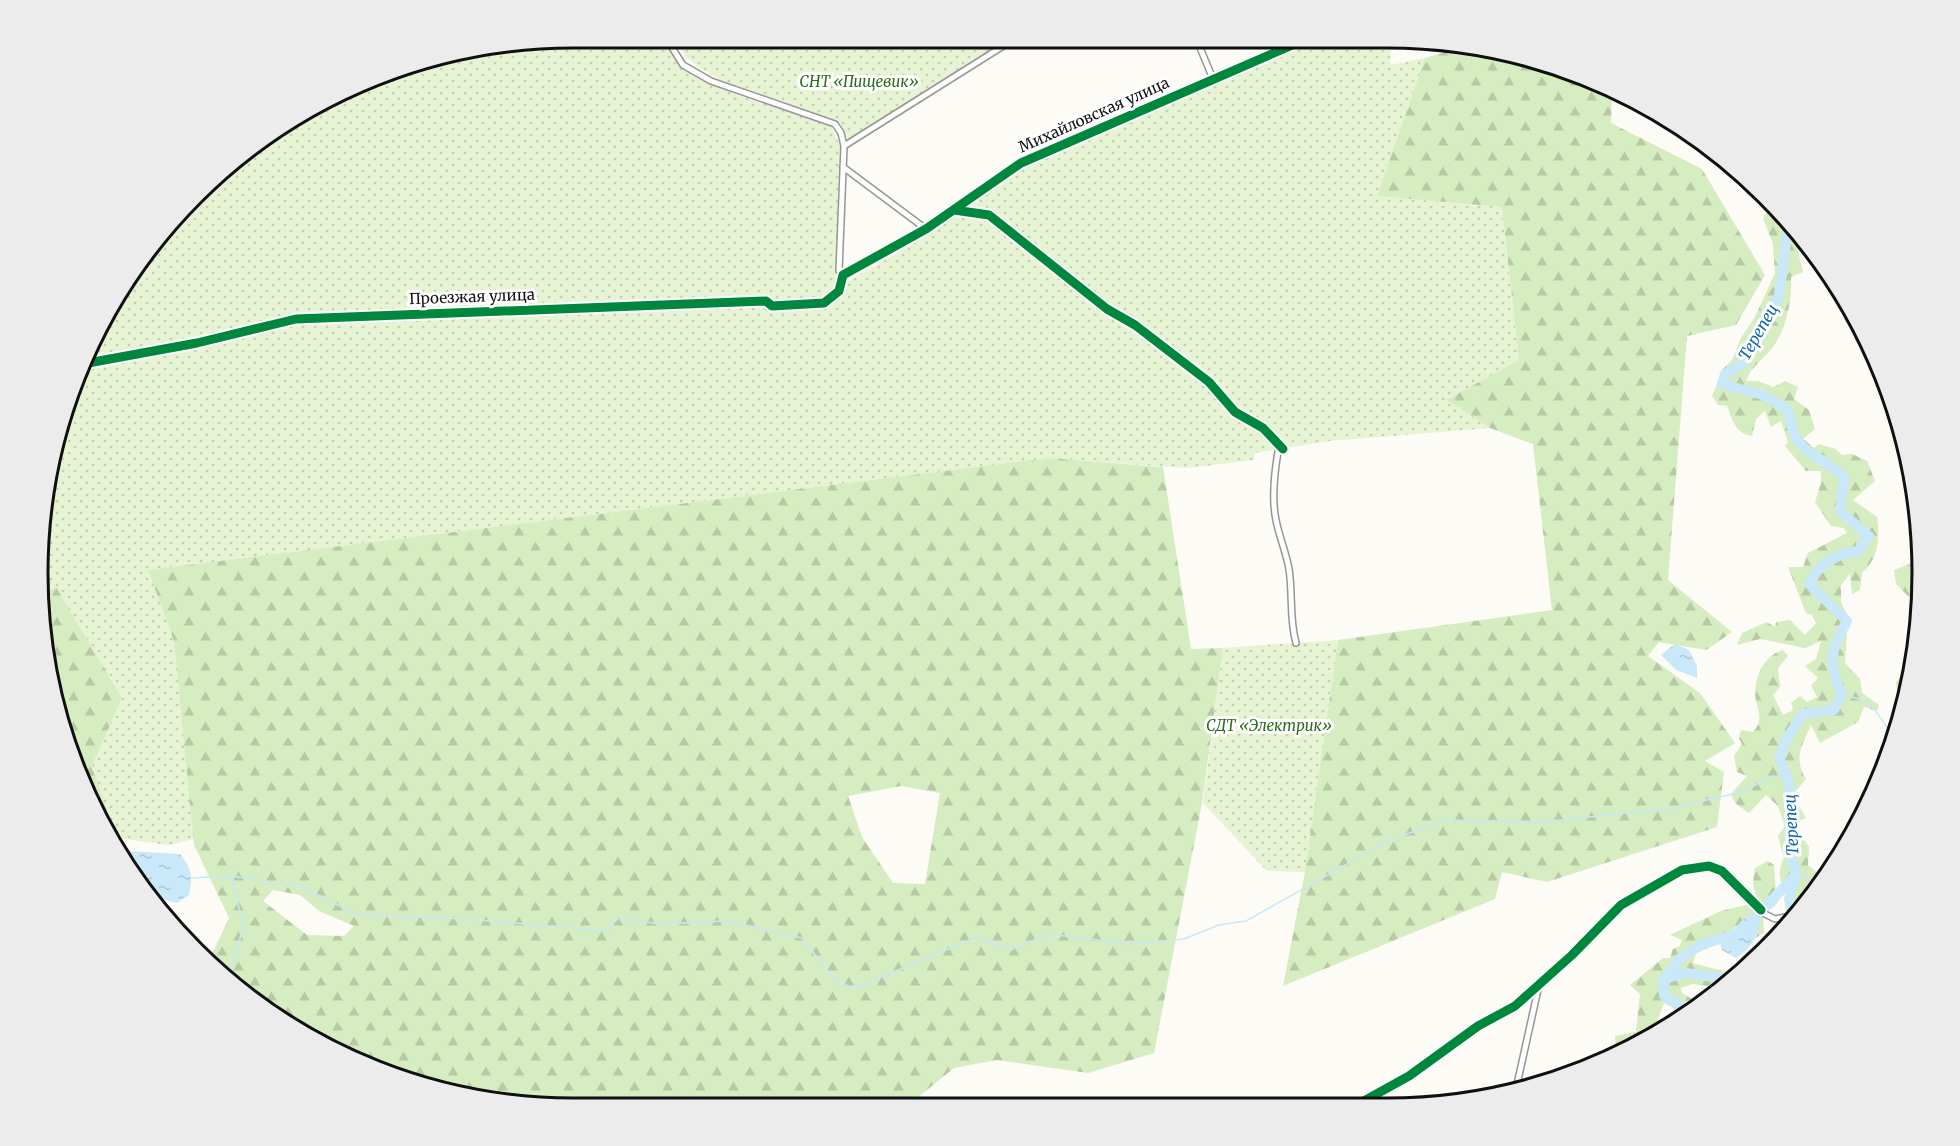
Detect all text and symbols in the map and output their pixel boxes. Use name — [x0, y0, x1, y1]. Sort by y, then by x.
park label: СНТ «Пищевик» — [799, 72, 919, 91]
street label: Михайловская улица — [1016, 73, 1172, 156]
street label: Проезжая улица — [409, 285, 535, 308]
water label: Терепец — [1734, 300, 1782, 364]
park label: СДТ «Электрик» — [1206, 716, 1332, 735]
water label: Терепец — [1779, 794, 1803, 856]

